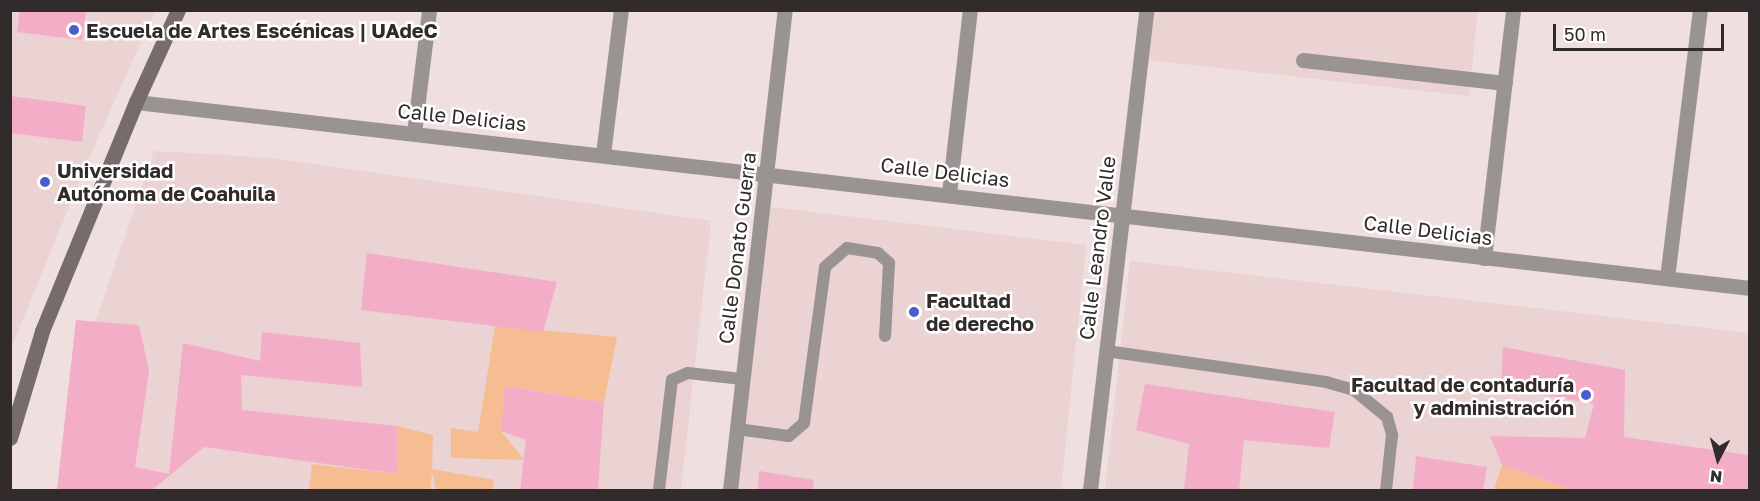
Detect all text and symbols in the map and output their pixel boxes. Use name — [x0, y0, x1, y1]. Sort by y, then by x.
scale bar — [1556, 12, 1727, 50]
place label: Escuela de Artes Escénicas | UAdeC — [86, 18, 438, 42]
marker: Escuela de Artes Escénicas | UAdeC — [67, 23, 81, 37]
text: 50 m — [1564, 23, 1606, 45]
street label: Calle Delicias — [396, 98, 528, 136]
street label: Calle Donato Guerra — [713, 151, 761, 345]
street label: Calle Delicias — [879, 152, 1011, 192]
street label: Calle Leandro Valle — [1074, 155, 1120, 341]
place label: Universidad Autónoma de Coahuila — [57, 158, 276, 205]
marker: Universidad Autónoma de Coahuila — [38, 175, 52, 189]
street label: Calle Delicias — [1362, 210, 1494, 250]
place label: Facultad de derecho — [926, 288, 1034, 335]
marker: Facultad de derecho — [907, 305, 921, 319]
place label: Facultad de contaduría y administración — [1351, 372, 1574, 419]
marker: Facultad de contaduría y administración — [1579, 388, 1593, 402]
north arrow — [1688, 429, 1748, 489]
text: N — [1709, 466, 1723, 487]

